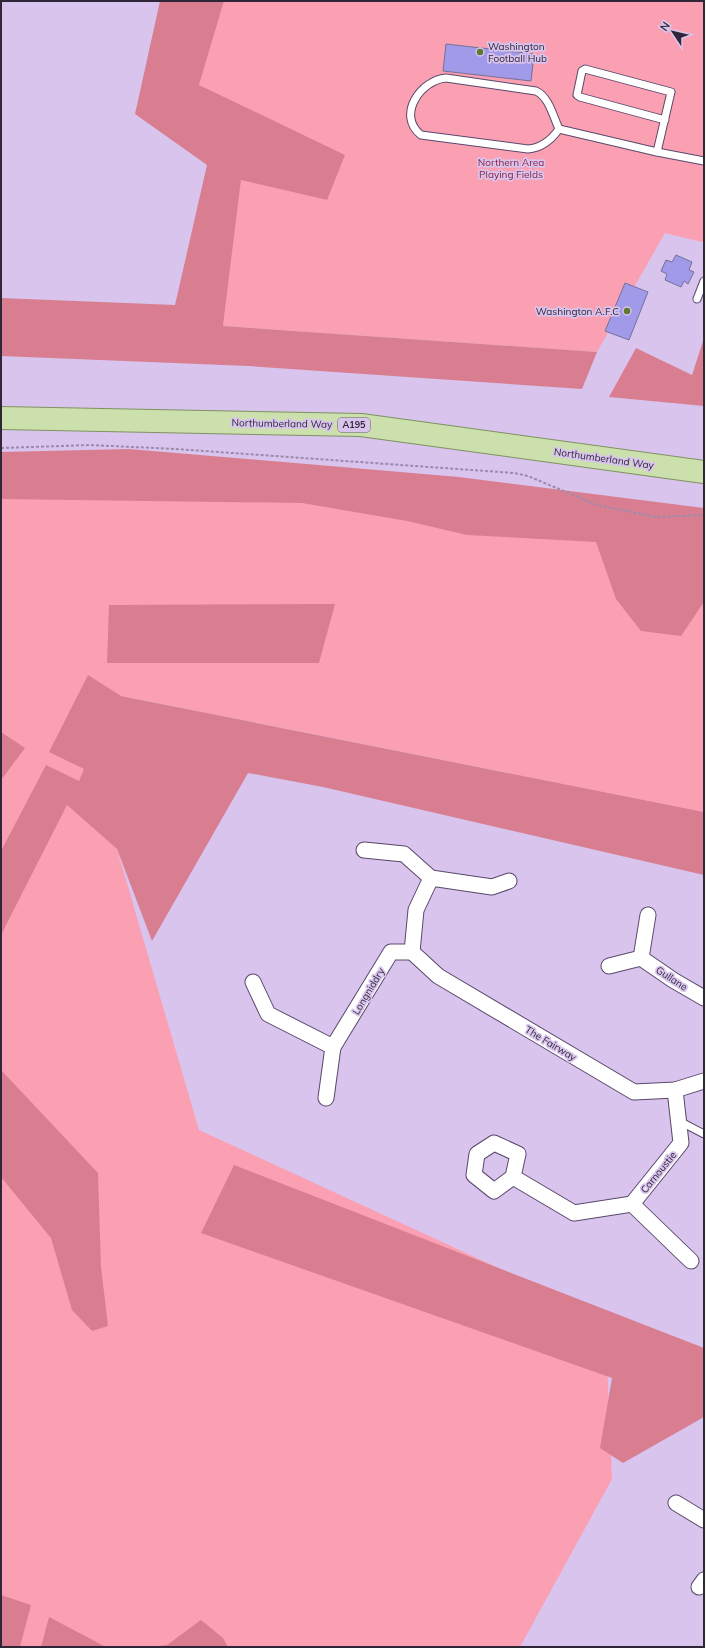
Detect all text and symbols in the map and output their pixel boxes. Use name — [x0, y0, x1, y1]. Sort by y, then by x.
north arrow — [653, 12, 693, 52]
text: N — [657, 19, 673, 34]
place label: Washington Football Hub — [488, 40, 547, 65]
marker: Washington Football Hub — [475, 47, 485, 57]
park label: Northern Area Playing Fields — [478, 156, 544, 181]
place label: Washington A.F.C — [536, 305, 619, 318]
marker: Washington A.F.C — [622, 306, 632, 316]
street label: Northumberland Way — [232, 416, 333, 431]
road number: A195 — [338, 418, 370, 432]
street label: Northumberland Way — [553, 445, 655, 472]
street label: Gullane — [653, 963, 690, 993]
street label: Longniddry — [349, 965, 388, 1017]
street label: The Fairway — [523, 1023, 579, 1064]
street label: Carnoustie — [638, 1149, 679, 1196]

